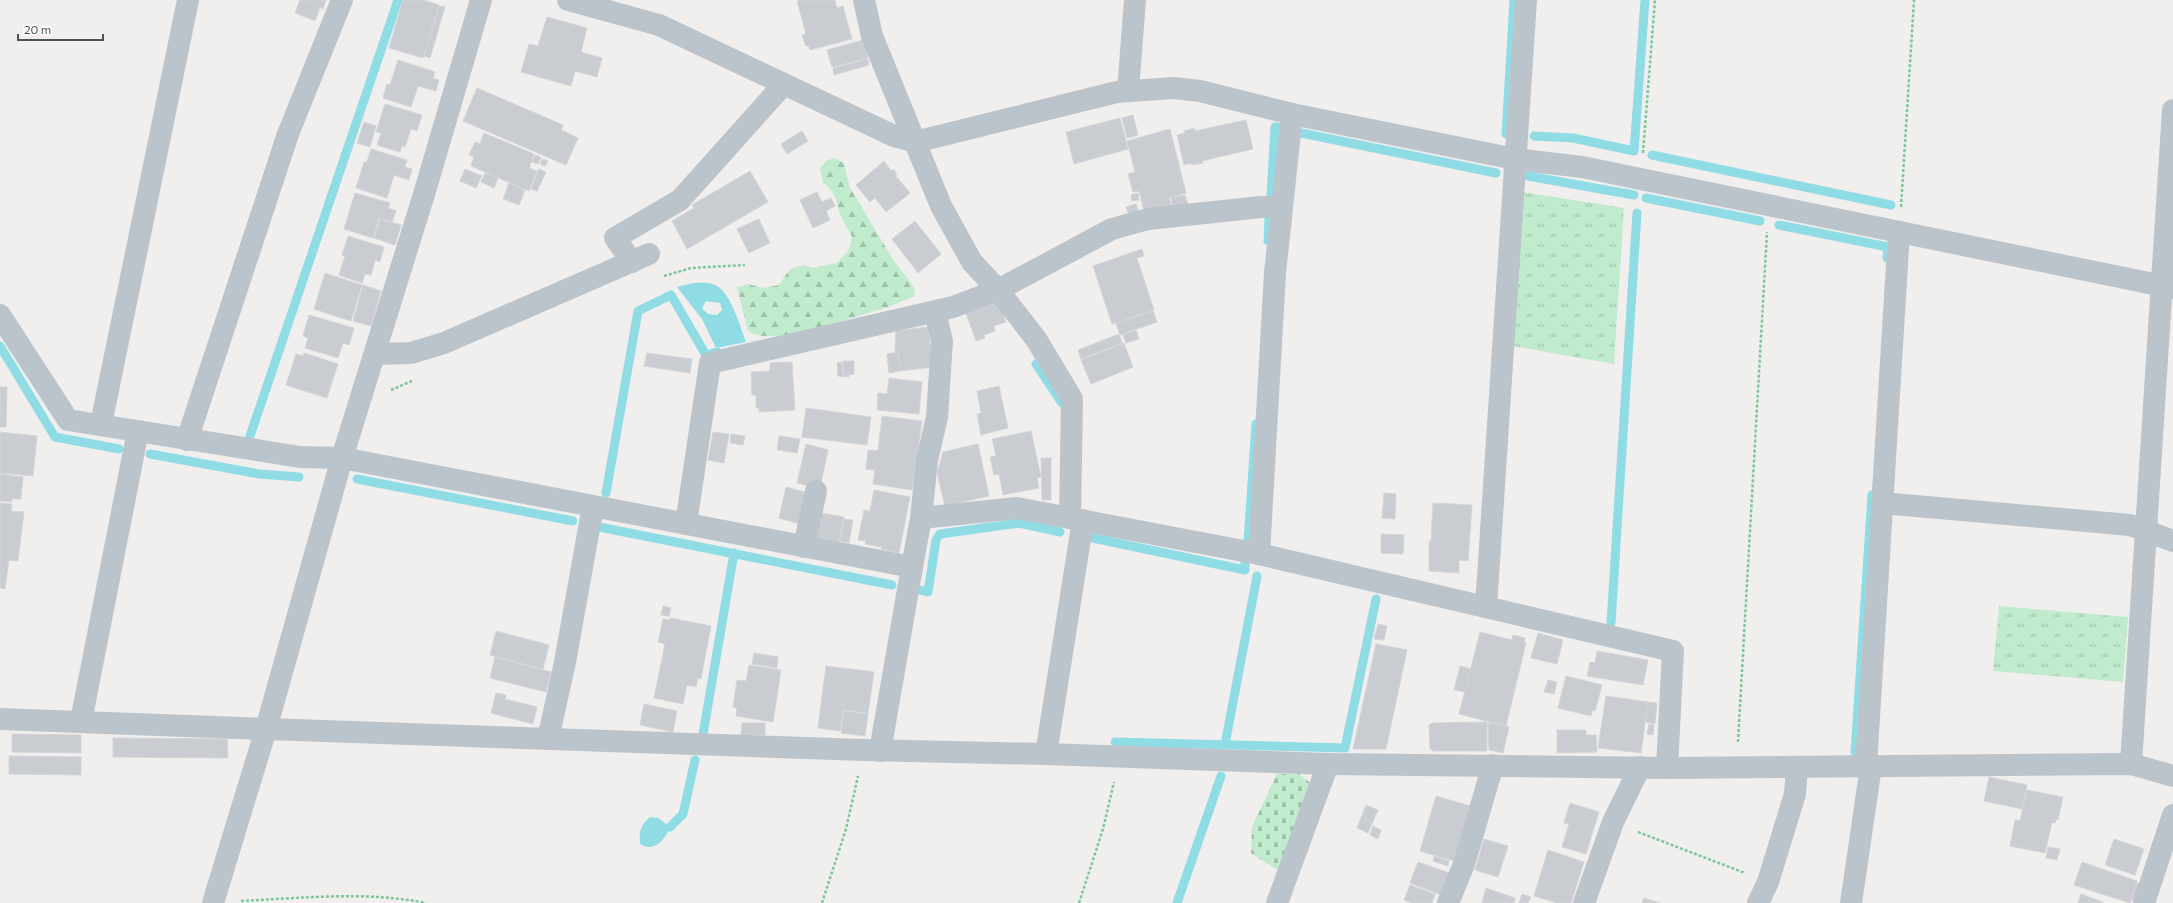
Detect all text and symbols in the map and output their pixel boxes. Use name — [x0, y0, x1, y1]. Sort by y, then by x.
scale bar — [18, 16, 103, 42]
text: 20 m — [24, 22, 51, 36]

